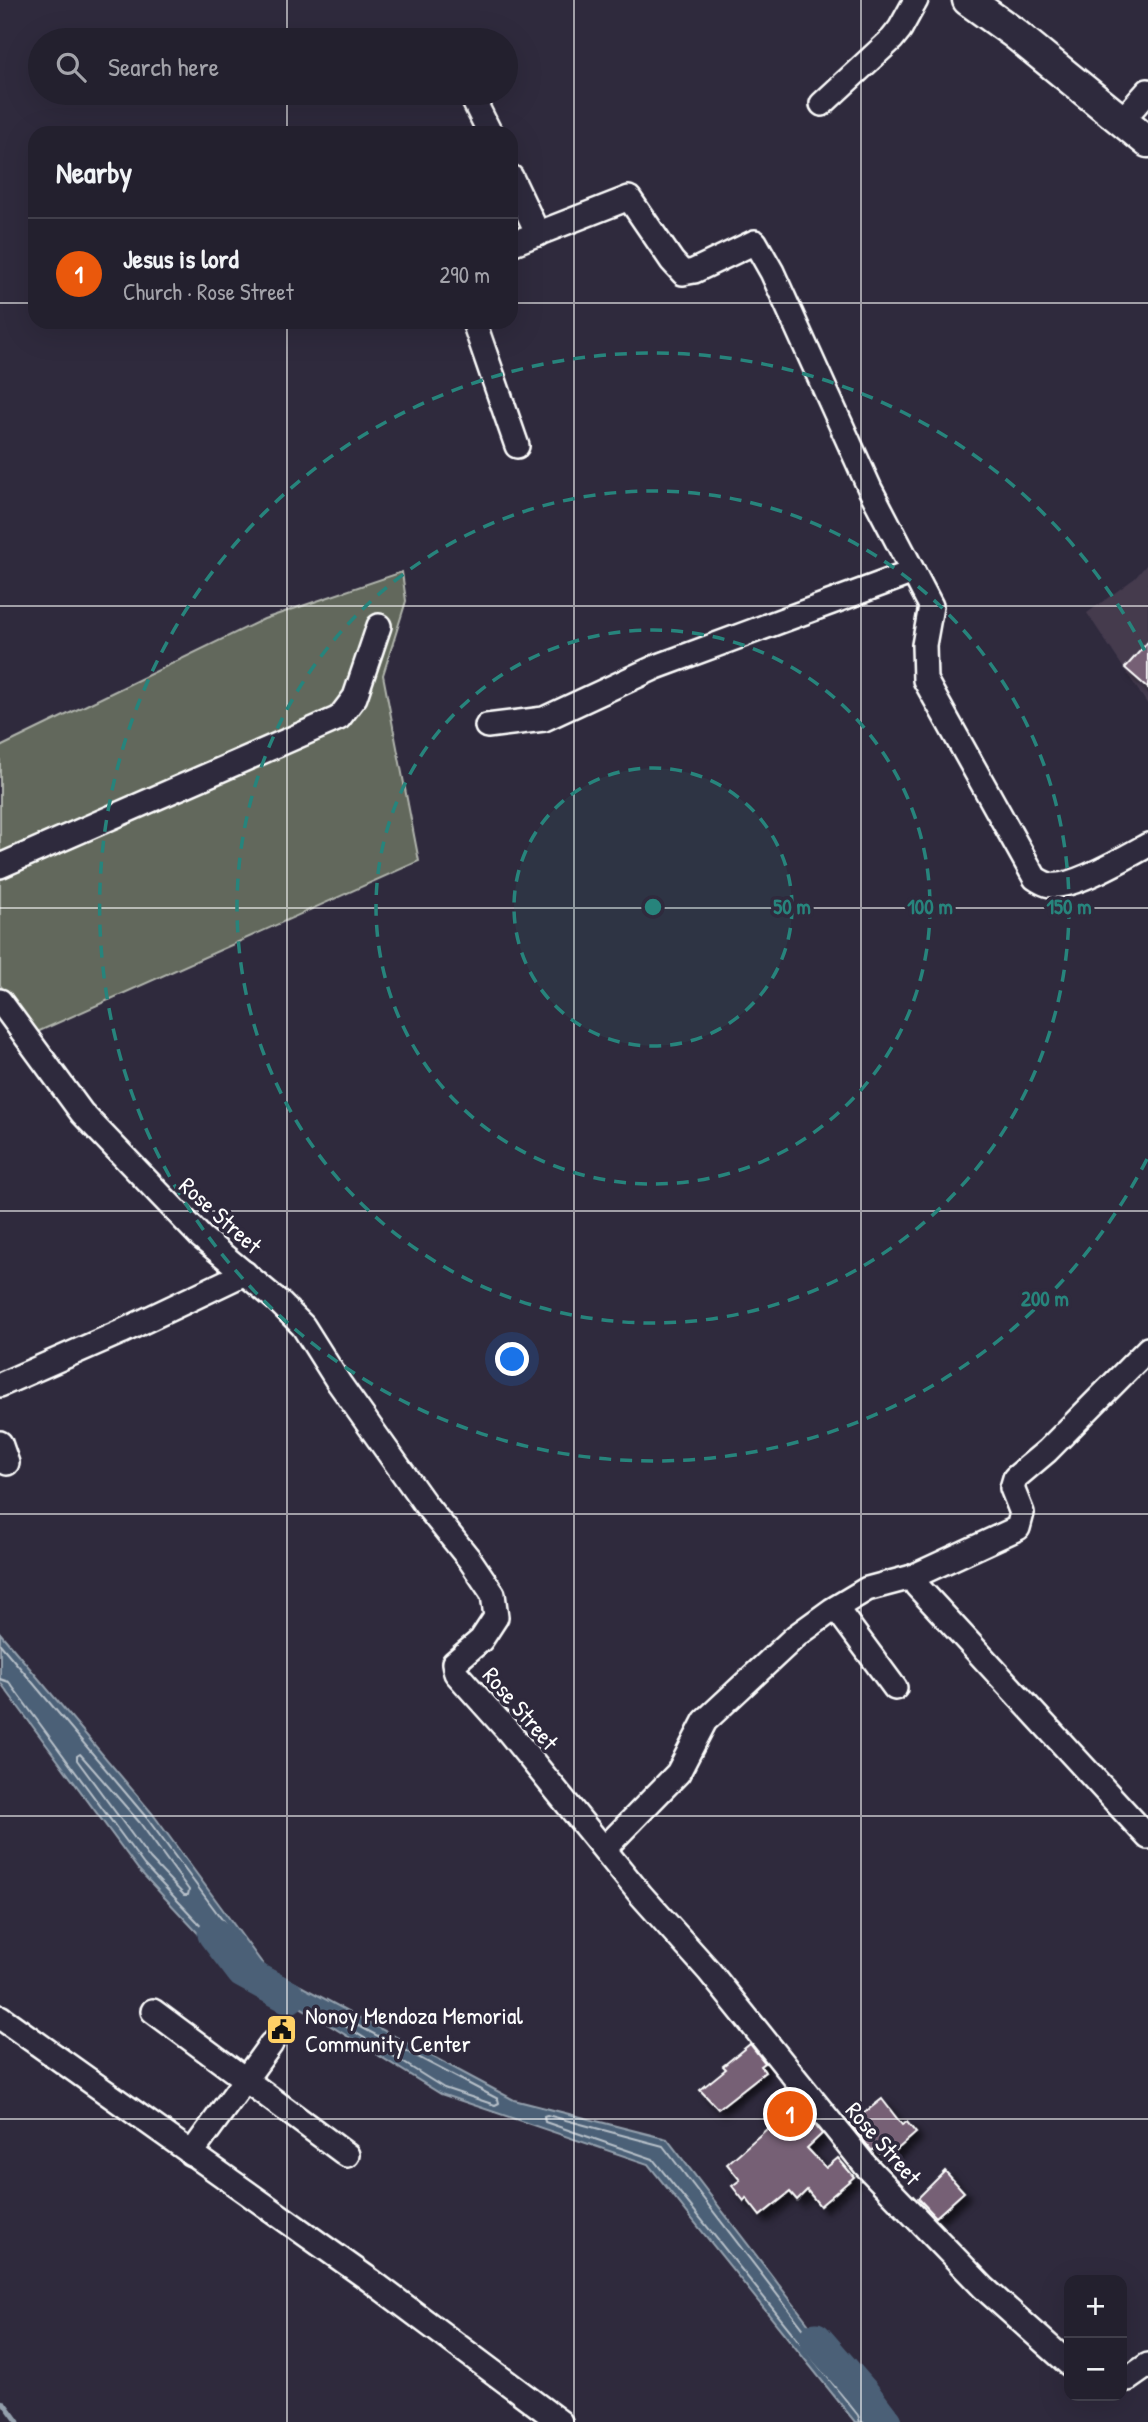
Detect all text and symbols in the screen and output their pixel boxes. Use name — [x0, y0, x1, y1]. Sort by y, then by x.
search box — [28, 28, 518, 105]
icon: search — [52, 48, 90, 86]
text: Search here — [108, 49, 219, 84]
text: Nearby — [56, 152, 132, 192]
text: Jesus is lord — [123, 241, 239, 276]
text: 1 — [75, 259, 83, 290]
text: 290 m — [440, 259, 490, 290]
text: Church · Rose Street — [123, 276, 294, 307]
text: 50 m — [773, 892, 811, 921]
text: 100 m — [907, 892, 953, 921]
text: 150 m — [1046, 892, 1092, 921]
centre of rings — [641, 895, 665, 919]
street label: Rose Street — [173, 1169, 270, 1261]
text: 200 m — [1021, 1284, 1069, 1313]
your location — [495, 1342, 529, 1376]
street label: Rose Street — [476, 1659, 567, 1757]
place label: Nonoy Mendoza Memorial Community Center — [305, 1999, 523, 2059]
public building icon: Nonoy Mendoza Memorial Community Center — [265, 2012, 299, 2046]
pin: 1 — [767, 2088, 813, 2140]
street label: Rose Street — [839, 2094, 930, 2192]
map controls — [1064, 2275, 1127, 2401]
button: + — [1064, 2275, 1127, 2338]
button: − — [1064, 2338, 1127, 2401]

